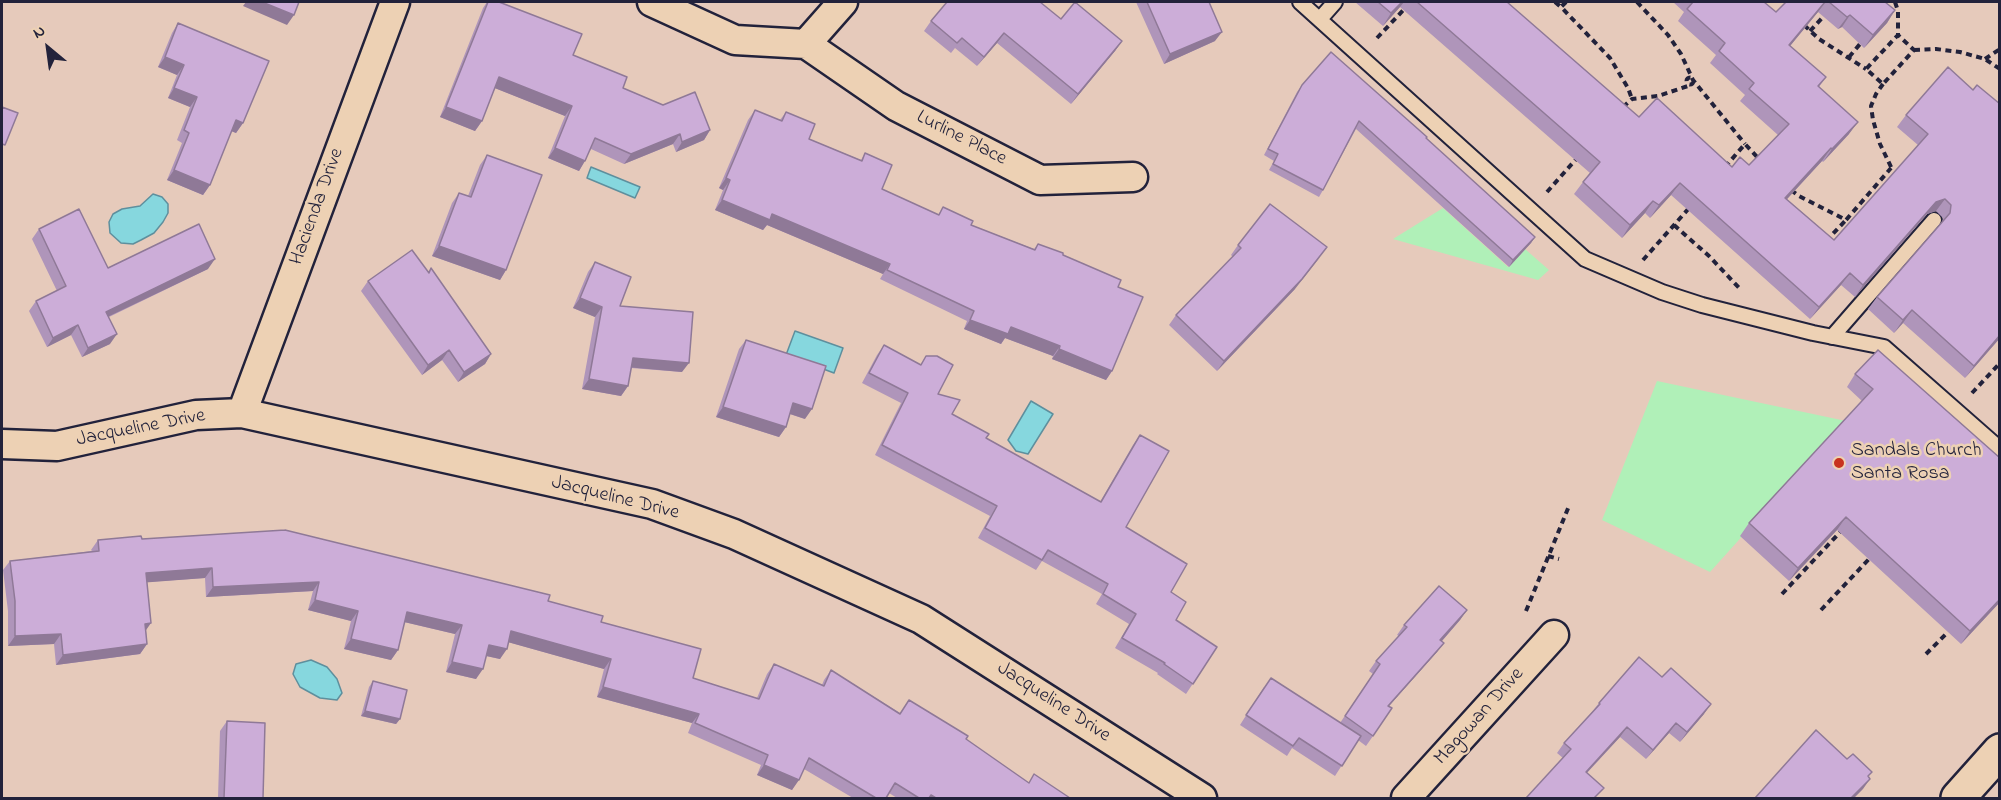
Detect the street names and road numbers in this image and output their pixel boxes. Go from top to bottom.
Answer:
street label: Lurline Place [912,106,1010,172]
street label: Hacienda Drive [286,145,350,269]
street label: Jacqueline Drive [75,405,207,453]
street label: Jacqueline Drive [549,472,681,526]
street label: Jacqueline Drive [992,657,1114,749]
street label: Magowan Drive [1430,663,1530,771]

